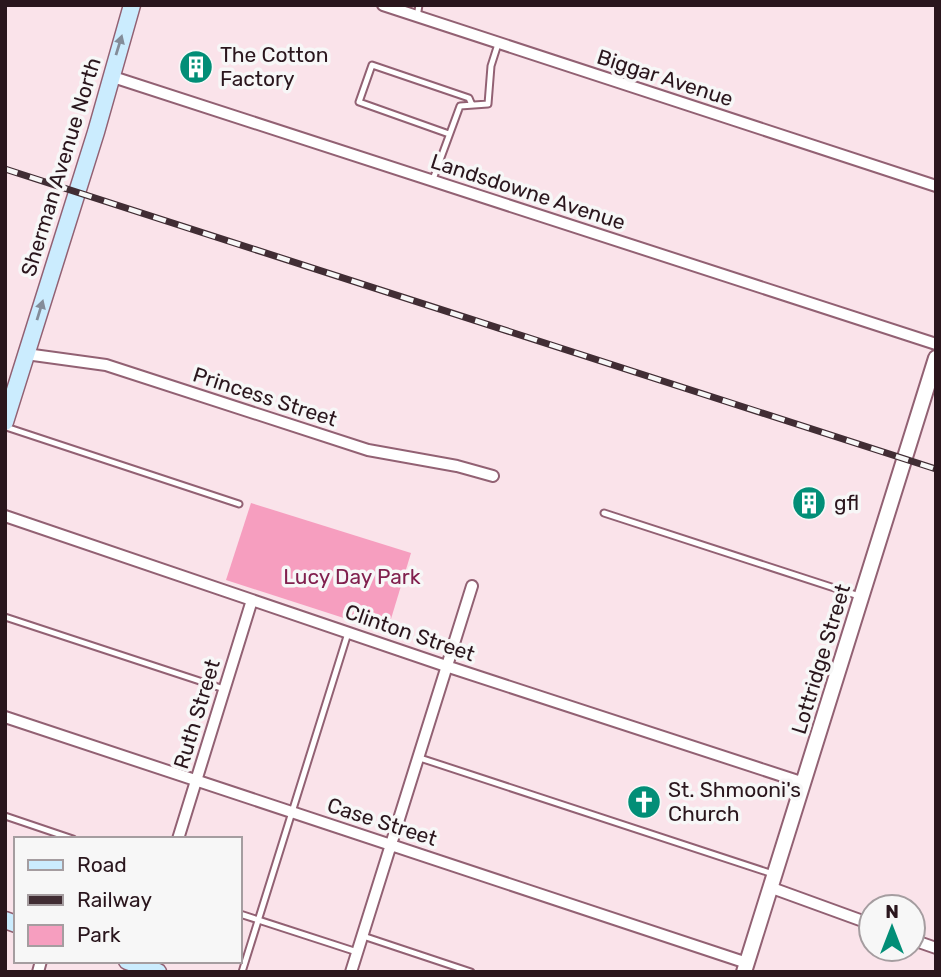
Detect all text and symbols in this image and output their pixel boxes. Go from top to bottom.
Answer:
one-way arrow [115,34,125,55]
place label: The Cotton Factory [220,42,329,91]
street label: Biggar Avenue [594,44,736,111]
building icon: The Cotton Factory [177,48,215,86]
street label: Sherman Avenue North [15,54,106,279]
street label: Landsdowne Avenue [428,148,629,235]
one-way arrow [35,299,45,320]
street label: Princess Street [190,361,340,432]
building icon: gfl [790,484,828,522]
place label: gfl [834,490,859,515]
park label: Lucy Day Park [283,564,421,589]
street label: Lottridge Street [786,581,855,737]
street label: Clinton Street [342,599,478,666]
street label: Ruth Street [168,656,225,772]
place label: St. Shmooni's Church [668,777,801,826]
church icon: St. Shmooni's Church [625,783,663,821]
street label: Case Street [324,792,440,851]
legend [14,837,242,963]
text: Road [77,852,127,877]
text: Railway [77,887,152,912]
north arrow [857,893,927,963]
text: N [885,900,899,923]
text: Park [77,922,121,947]

